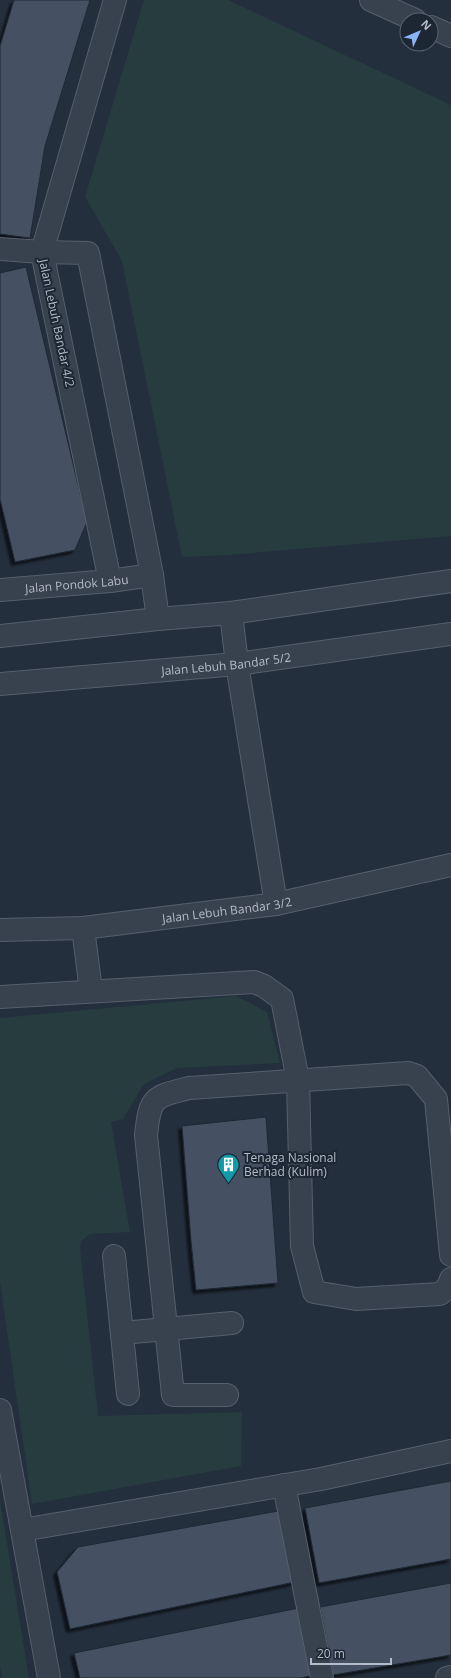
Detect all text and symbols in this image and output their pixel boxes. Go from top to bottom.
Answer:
north arrow [399,12,439,52]
text: N [418,16,435,33]
street label: Jalan Lebuh Bandar 4/2 [35,257,79,389]
street label: Jalan Pondok Labu [23,570,129,596]
street label: Jalan Lebuh Bandar 5/2 [160,648,292,679]
street label: Jalan Lebuh Bandar 3/2 [160,892,293,927]
place label: Tenaga Nasional Berhad (Kulim) [244,1149,336,1180]
building icon: Tenaga Nasional Berhad (Kulim) [216,1151,242,1184]
scale bar [311,1640,391,1666]
text: 20 m [317,1645,345,1662]

